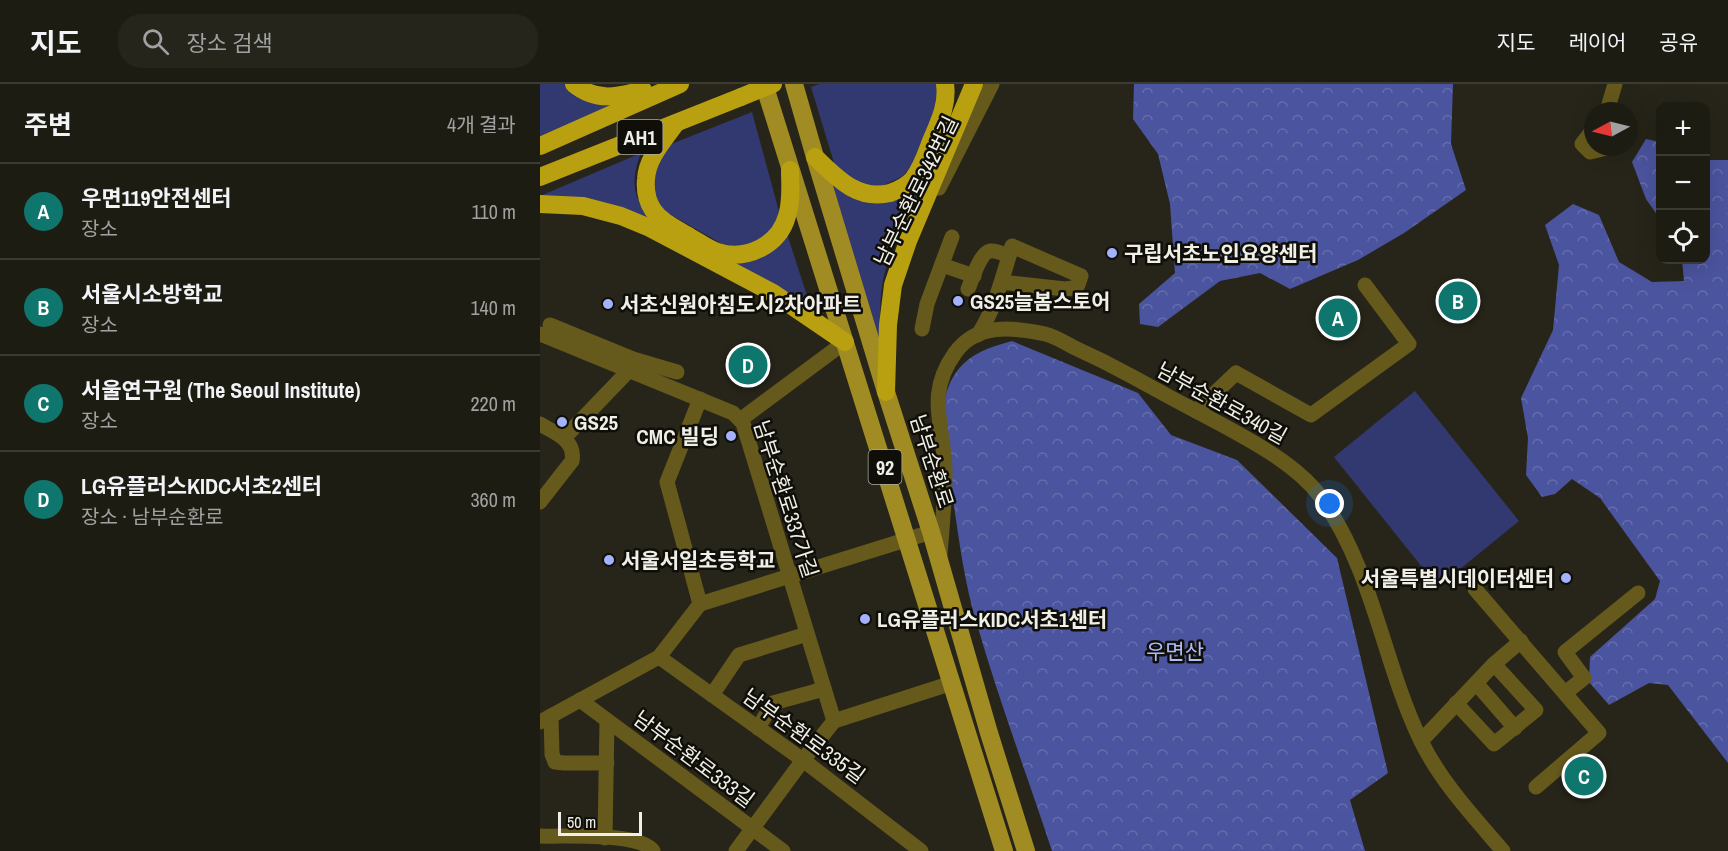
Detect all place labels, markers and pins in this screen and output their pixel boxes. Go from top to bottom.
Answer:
place label: 구립서초노인요양센터 [1124,239,1317,268]
marker: 구립서초노인요양센터 [1105,246,1119,260]
pin: B [1438,278,1478,324]
place label: GS25늘봄스토어 [970,287,1111,316]
place label: 서초신원아침도시2차아파트 [620,290,861,319]
marker: GS25늘봄스토어 [951,294,965,308]
pin: A [1318,296,1358,340]
marker: 서초신원아침도시2차아파트 [601,297,615,311]
pin: D [728,342,768,388]
place label: GS25 [574,408,618,437]
marker: GS25 [555,415,569,429]
place label: CMC 빌딩 [636,422,719,451]
marker: CMC 빌딩 [724,429,738,443]
place label: 서울서일초등학교 [621,546,776,575]
marker: 서울서일초등학교 [602,553,616,567]
place label: 서울특별시데이터센터 [1361,564,1554,593]
marker: 서울특별시데이터센터 [1559,571,1573,585]
place label: LG유플러스KIDC서초1센터 [877,605,1107,634]
marker: LG유플러스KIDC서초1센터 [858,612,872,626]
pin: C [1564,754,1604,798]

